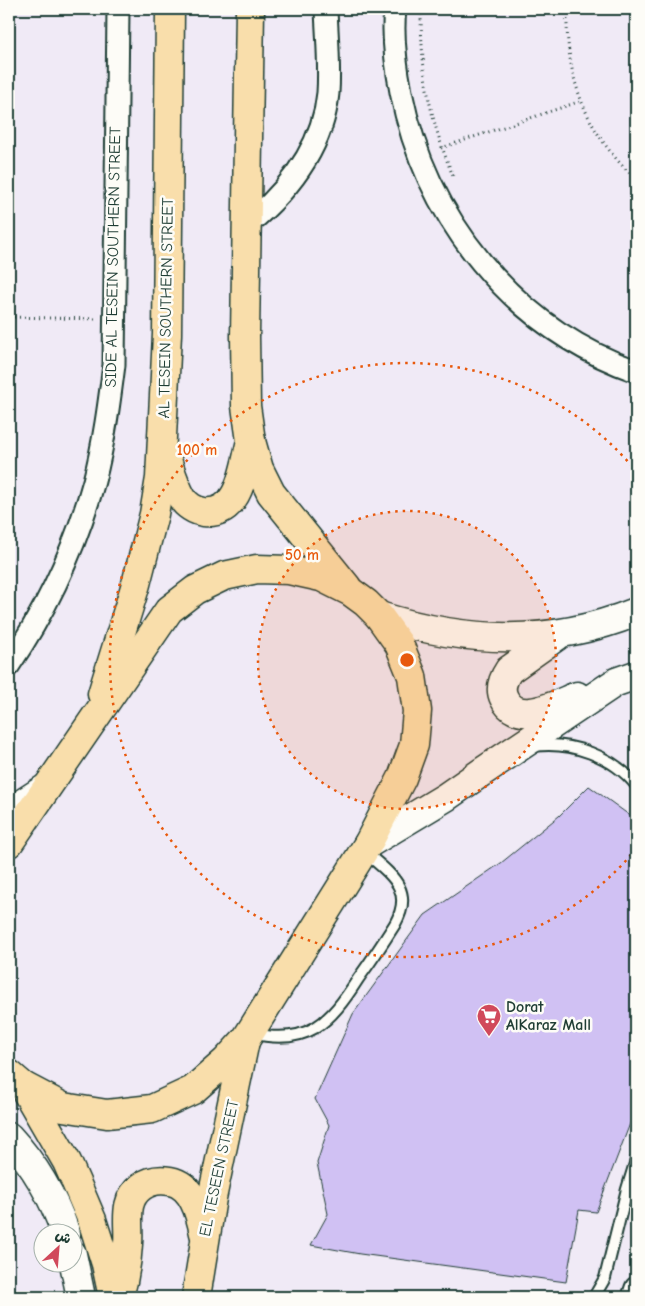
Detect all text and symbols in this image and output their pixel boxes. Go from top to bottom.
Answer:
street label: SIDE AL TESEIN SOUTHERN STREET [102,126,124,388]
street label: AL TESEIN SOUTHERN STREET [155,197,177,419]
text: 100 m [177,441,217,459]
text: 50 m [285,546,319,564]
centre of rings [398,651,416,669]
place label: Dorat AlKaraz Mall [506,998,591,1034]
supermarket icon: Dorat AlKaraz Mall [476,1003,502,1037]
street label: EL TESEEN STREET [196,1097,242,1238]
north arrow [32,1224,82,1274]
text: ش [53,1226,74,1248]

